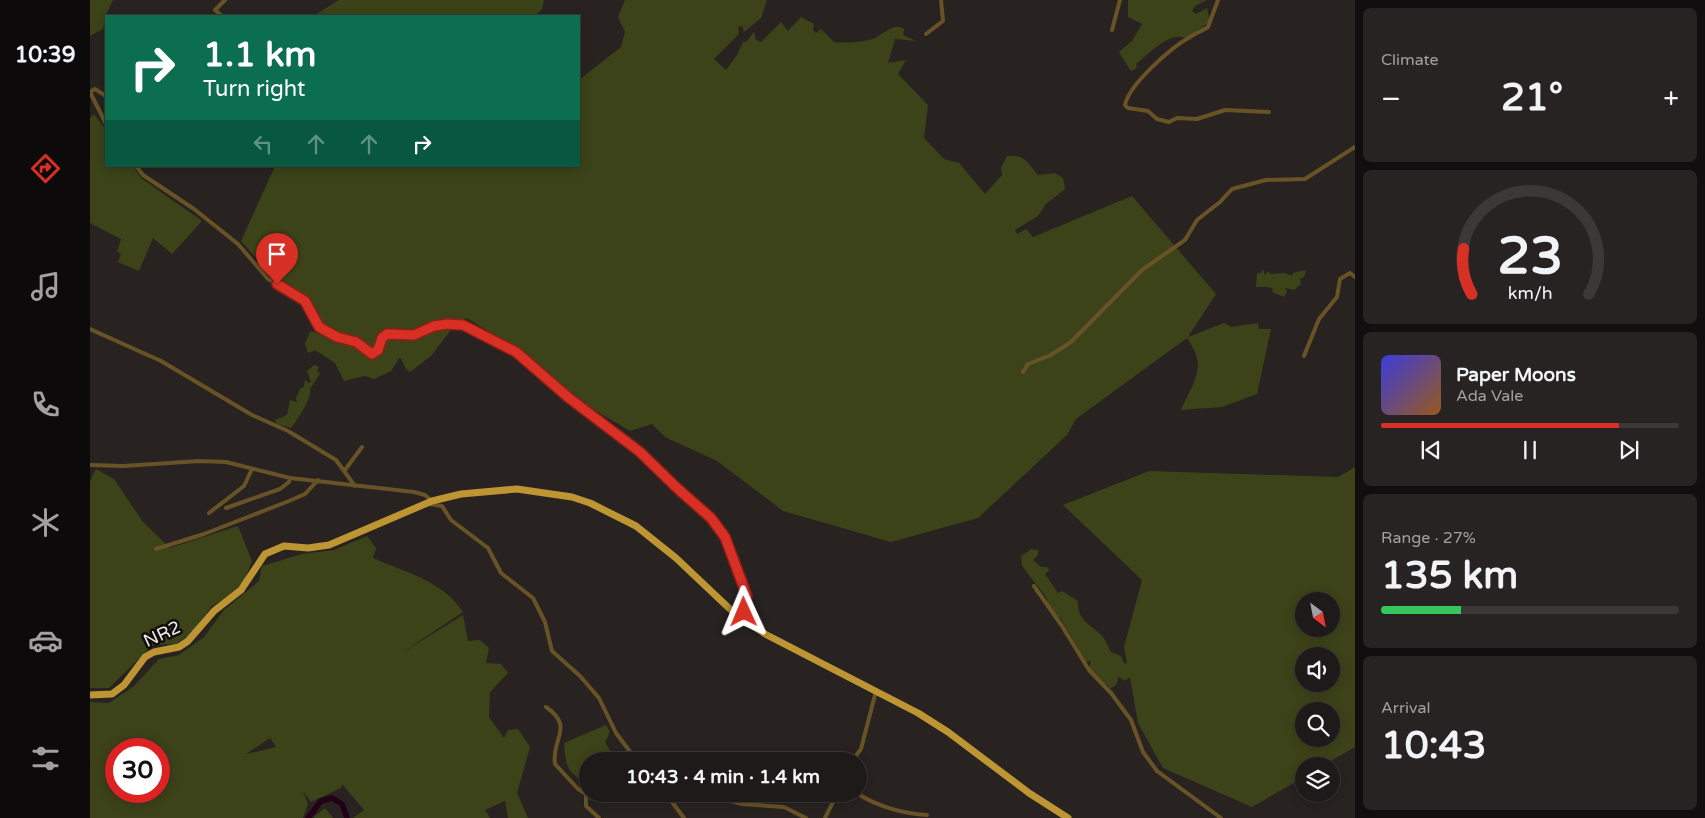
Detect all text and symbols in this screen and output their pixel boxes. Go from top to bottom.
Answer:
text: 1.1 km [203,34,316,76]
icon: right [120,35,185,100]
text: 10:39 [15,42,75,68]
text: Climate [1381,50,1439,70]
text: 21° [1501,75,1563,121]
text: Turn right [203,76,305,102]
text: − [1381,82,1401,116]
text: + [1663,82,1679,116]
icon: left [249,130,277,158]
icon: ahead [302,130,330,158]
icon: ahead [355,130,383,158]
icon: right [408,130,436,158]
icon: directions [28,151,63,186]
text: 23 [1497,225,1563,288]
pin [256,233,298,284]
icon: arrive [263,240,291,268]
icon: music [28,269,63,304]
text: km/h [1508,283,1552,304]
text: Paper Moons [1456,364,1576,386]
text: Ada Vale [1456,386,1523,406]
icon: phone [28,387,63,422]
icon: previous [1417,436,1445,464]
icon: pause [1516,436,1544,464]
icon: next [1615,436,1643,464]
icon: climate [28,505,63,540]
text: Range · 27% [1381,528,1476,548]
text: 135 km [1381,553,1518,599]
position arrow [717,585,769,637]
north arrow [1295,592,1340,638]
map controls [1295,592,1340,802]
street label: NR2 [140,616,184,652]
icon: car [28,623,63,658]
button: sound [1295,647,1340,692]
text: Arrival [1381,698,1430,718]
button: search [1295,702,1340,747]
text: 10:43 [1381,723,1486,769]
speed limit sign: 30 [105,738,170,803]
icon: filters [28,741,63,776]
button: layers [1295,757,1340,802]
text: 10:43 · 4 min · 1.4 km [626,766,820,788]

